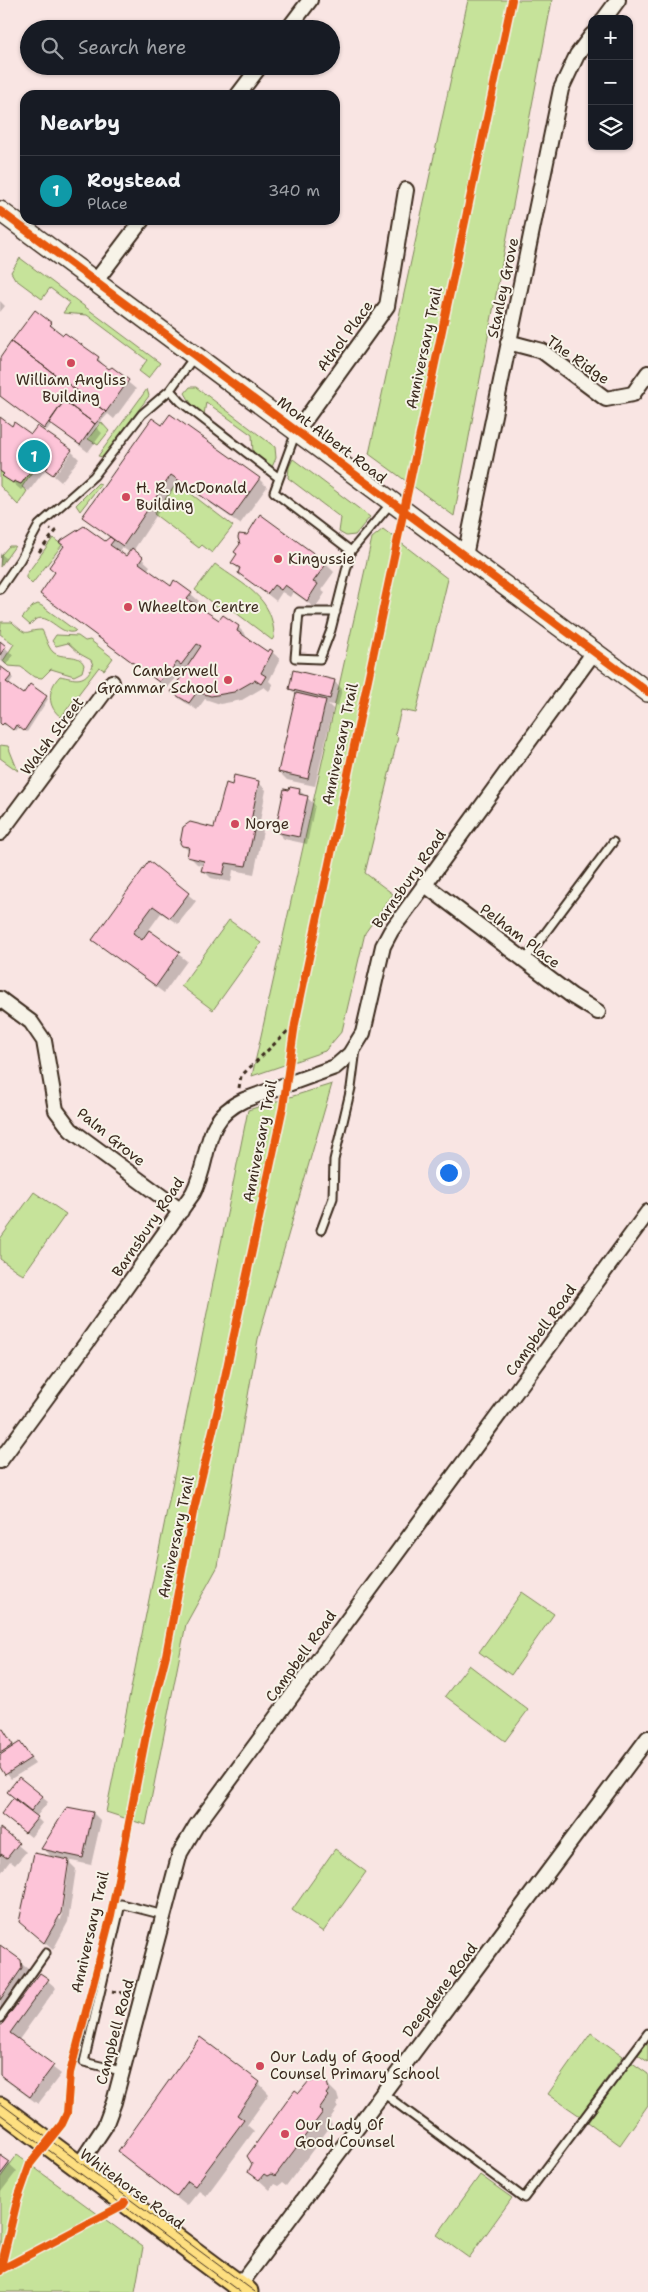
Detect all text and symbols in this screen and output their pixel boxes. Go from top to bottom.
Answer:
map controls [588,15,633,150]
button: + [588,15,633,60]
search box [20,20,340,75]
icon: search [38,34,66,62]
text: Search here [78,35,187,60]
button: − [588,60,633,105]
button: layers [588,105,633,150]
text: Nearby [40,109,120,137]
text: Roystead [87,168,181,193]
text: 1 [52,180,60,201]
text: 340 m [268,180,320,201]
text: Place [87,193,128,214]
street label: Stanley Grove [483,236,523,340]
street label: Anniversary Trail [401,285,447,411]
street label: Athol Place [312,296,378,376]
street label: The Ridge [542,331,614,389]
marker: William Angliss Building [65,357,77,369]
place label: William Angliss Building [16,370,126,407]
street label: Mont Albert Road [273,392,391,488]
pin: 1 [18,437,50,475]
place label: H. R. McDonald Building [136,478,247,515]
marker: H. R. McDonald Building [120,491,132,503]
place label: Kingussie [288,549,355,569]
marker: Kingussie [272,553,284,565]
place label: Wheelton Centre [138,597,259,617]
marker: Wheelton Centre [122,601,134,613]
place label: Camberwell Grammar School [97,661,218,698]
marker: Camberwell Grammar School [222,674,234,686]
street label: Anniversary Trail [317,681,363,807]
street label: Walsh Street [16,693,88,779]
place label: Norge [245,814,289,834]
marker: Norge [229,818,241,830]
street label: Barnsbury Road [368,825,451,932]
street label: Pelham Place [476,899,564,973]
street label: Anniversary Trail [238,1078,282,1204]
street label: Palm Grove [73,1103,149,1171]
your location [436,1160,462,1186]
street label: Barnsbury Road [107,1173,189,1281]
street label: Campbell Road [501,1280,581,1380]
street label: Anniversary Trail [153,1474,199,1600]
street label: Campbell Road [261,1606,341,1706]
street label: Anniversary Trail [66,1869,114,1995]
street label: Deepdene Road [398,1938,482,2041]
street label: Campbell Road [91,1976,139,2087]
place label: Our Lady of Good Counsel Primary School [270,2047,440,2084]
marker: Our Lady of Good Counsel Primary School [254,2060,266,2072]
place label: Our Lady Of Good Counsel [295,2115,395,2152]
marker: Our Lady Of Good Counsel [279,2128,291,2140]
street label: Whitehorse Road [76,2144,189,2234]

